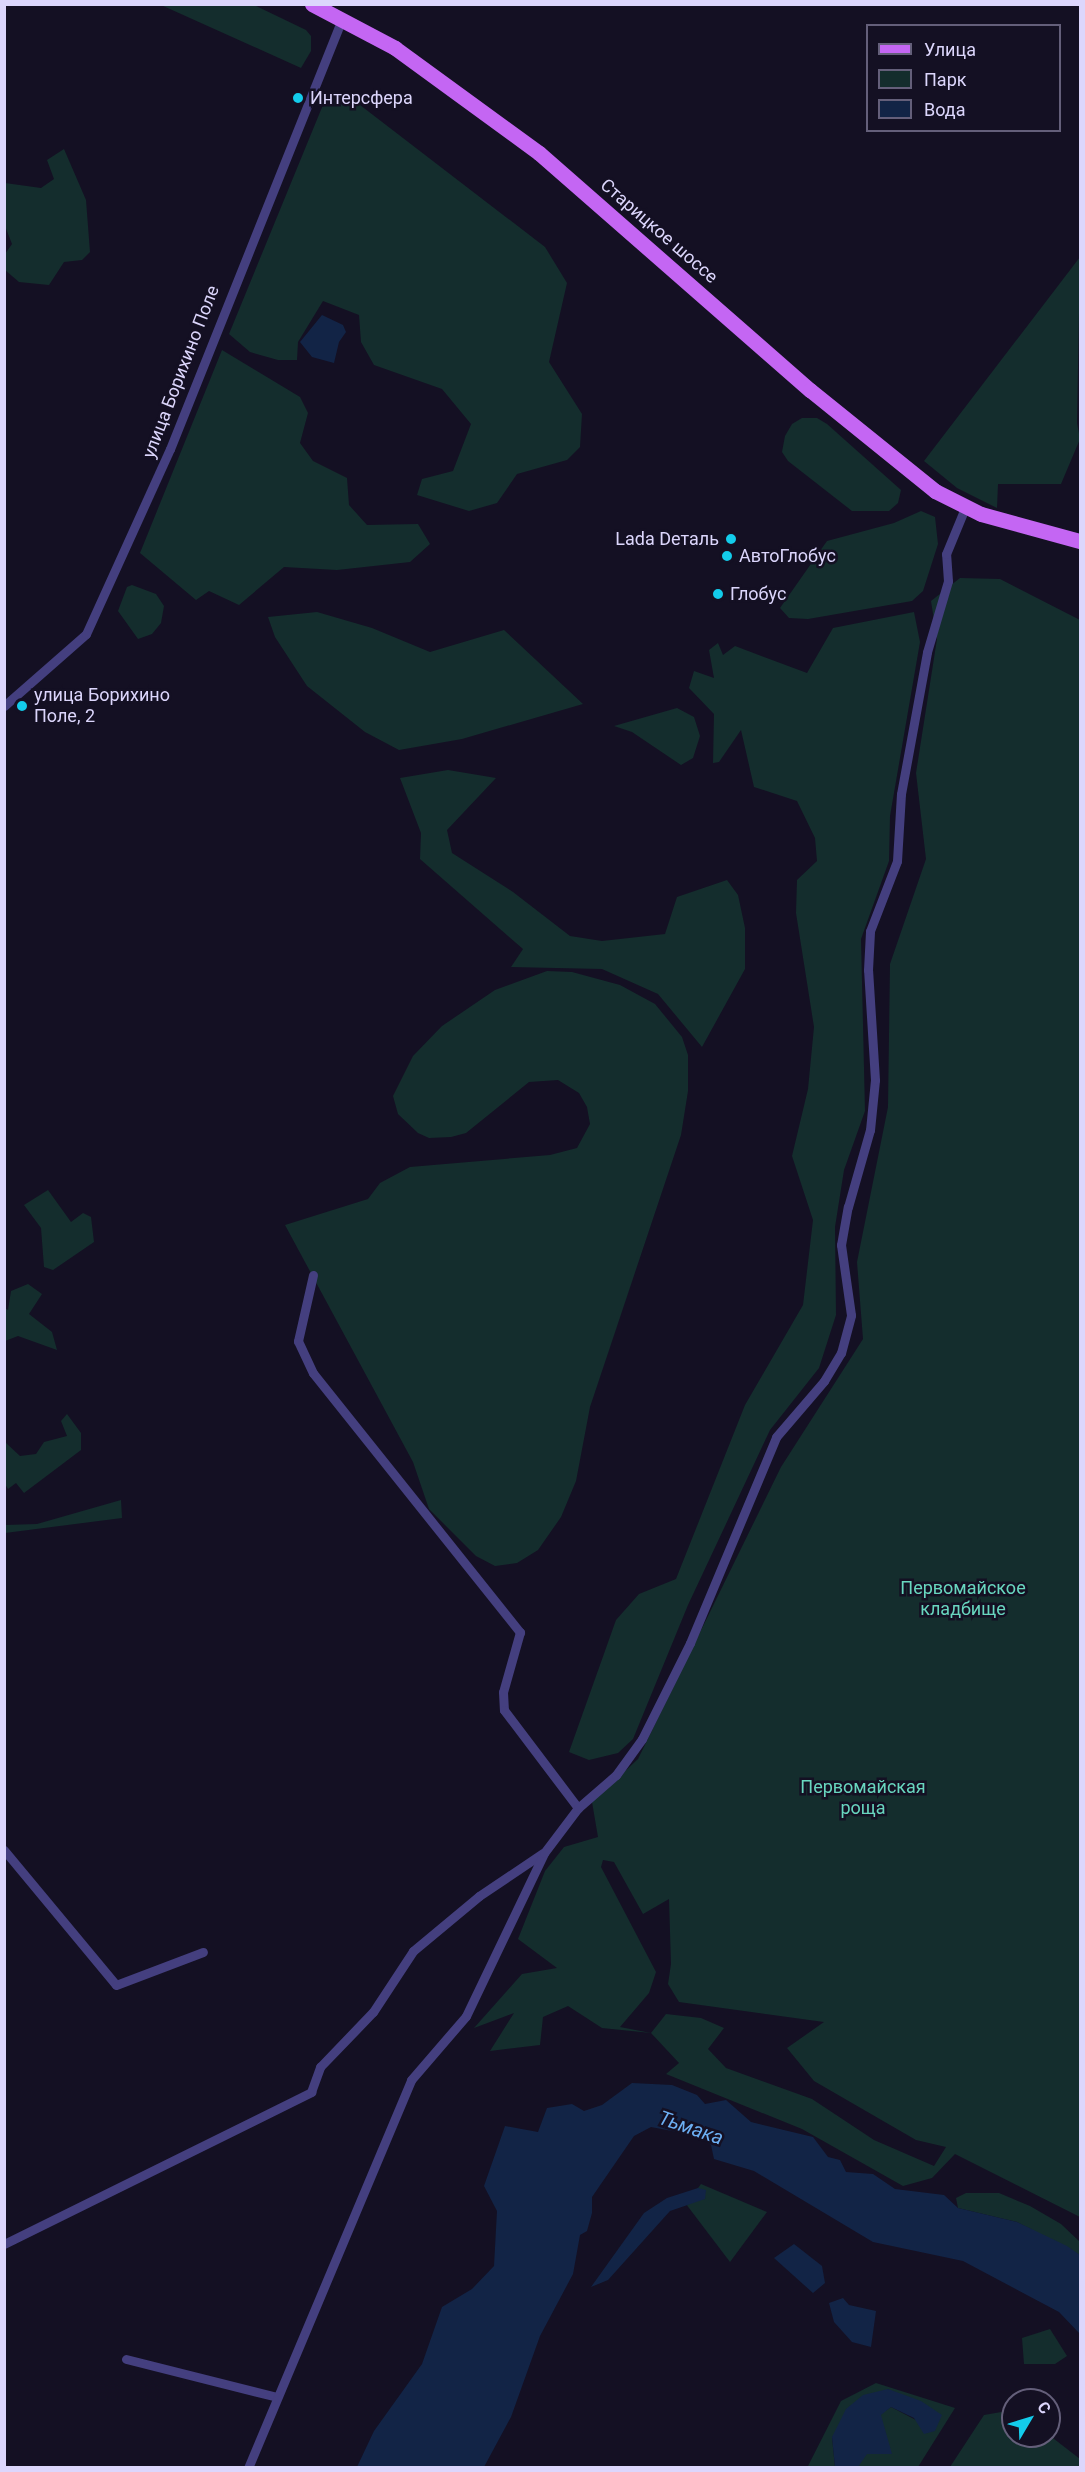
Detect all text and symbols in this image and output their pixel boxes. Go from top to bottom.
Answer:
legend [866,24,1061,132]
text: Улица [924,39,976,60]
text: Парк [924,69,966,90]
place label: Интерсфера [310,87,413,109]
marker: Интерсфера [291,91,305,105]
text: Вода [924,99,966,120]
street label: Старицкое шоссе [596,174,722,288]
street label: улица Борихино Поле [138,283,224,461]
place label: Lada Dеталь [615,528,719,550]
marker: Lada Dеталь [724,532,738,546]
place label: АвтоГлобус [739,545,836,567]
marker: АвтоГлобус [720,549,734,563]
place label: Глобус [730,583,786,605]
marker: Глобус [711,587,725,601]
place label: улица Борихино Поле, 2 [34,685,170,728]
marker: улица Борихино Поле, 2 [15,699,29,713]
park label: Первомайское кладбище [900,1578,1026,1620]
park label: Первомайская роща [800,1777,926,1820]
water label: Тьмака [655,2106,727,2150]
north arrow [1001,2388,1061,2448]
text: С [1033,2398,1055,2418]

